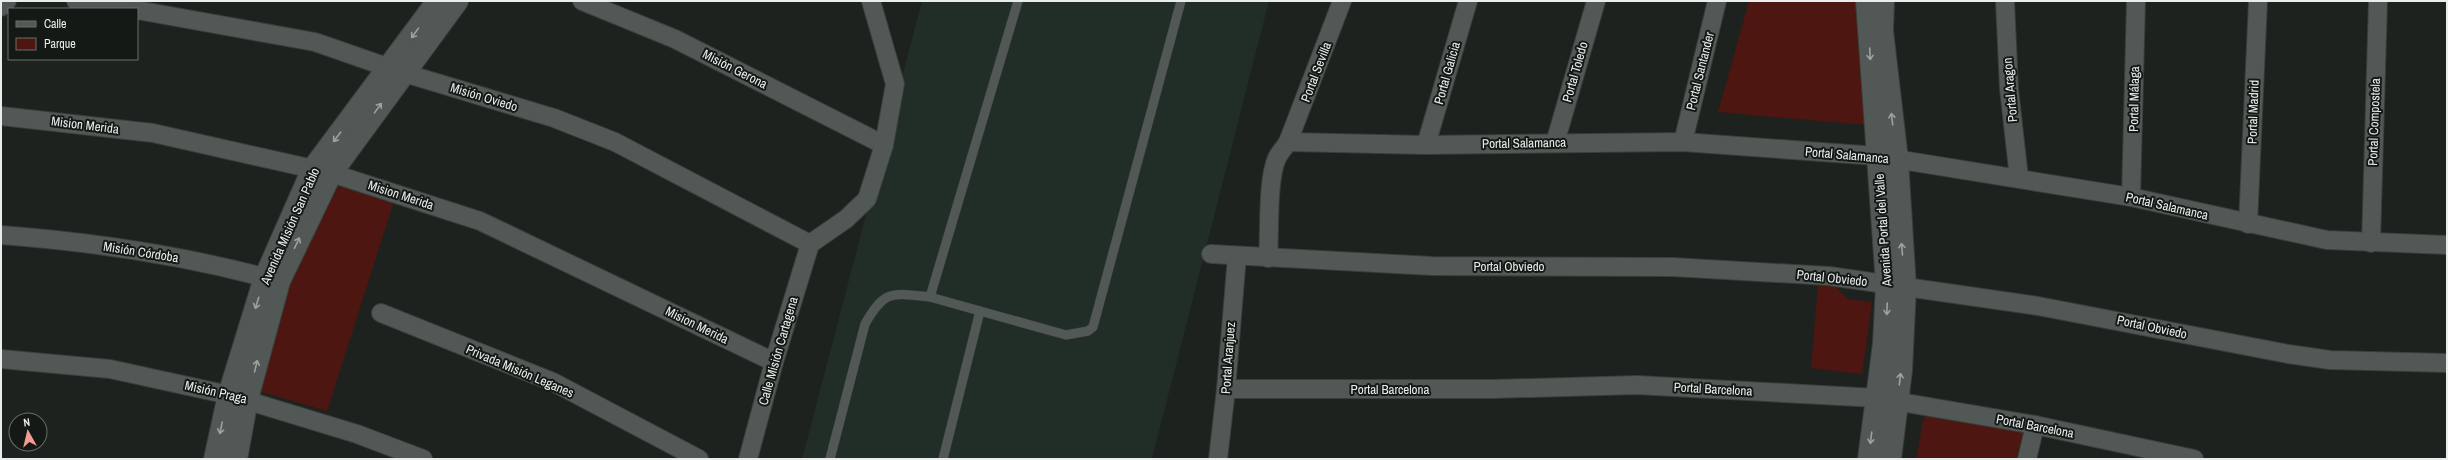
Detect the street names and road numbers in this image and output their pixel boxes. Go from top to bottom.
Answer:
street label: Portal Santander [1682,30,1718,112]
street label: Portal Sevilla [1297,40,1335,104]
street label: Portal Galicia [1430,40,1464,106]
street label: Portal Toledo [1558,40,1592,104]
street label: Misión Gerona [700,45,770,93]
street label: Portal Aragon [1999,57,2021,123]
street label: Portal Málaga [2125,66,2143,132]
street label: Portal Compostela [2364,78,2384,166]
street label: Misión Oviedo [448,79,520,115]
street label: Portal Madrid [2243,80,2263,144]
street label: Mision Merida [50,112,120,138]
street label: Portal Salamanca [1482,134,1566,152]
street label: Portal Salamanca [1804,143,1890,167]
street label: Avenida Misión San Pablo [256,165,323,288]
street label: Avenida Portal del Valle [1871,173,1895,288]
street label: Mision Merida [366,176,436,214]
street label: Portal Salamanca [2124,188,2210,224]
street label: Misión Córdoba [102,238,180,266]
street label: Portal Obviedo [1473,258,1545,275]
street label: Portal Obviedo [1796,266,1868,290]
street label: Calle Misión Cartagena [754,295,802,407]
street label: Mision Merida [663,302,731,348]
street label: Portal Obviedo [2115,311,2189,343]
street label: Portal Aranjuez [1217,321,1239,395]
street label: Privada Misión Leganes [463,341,577,401]
street label: Misión Praga [183,377,249,407]
street label: Portal Barcelona [1673,378,1753,400]
street label: Portal Barcelona [1351,381,1429,398]
street label: Portal Barcelona [1995,410,2075,442]

